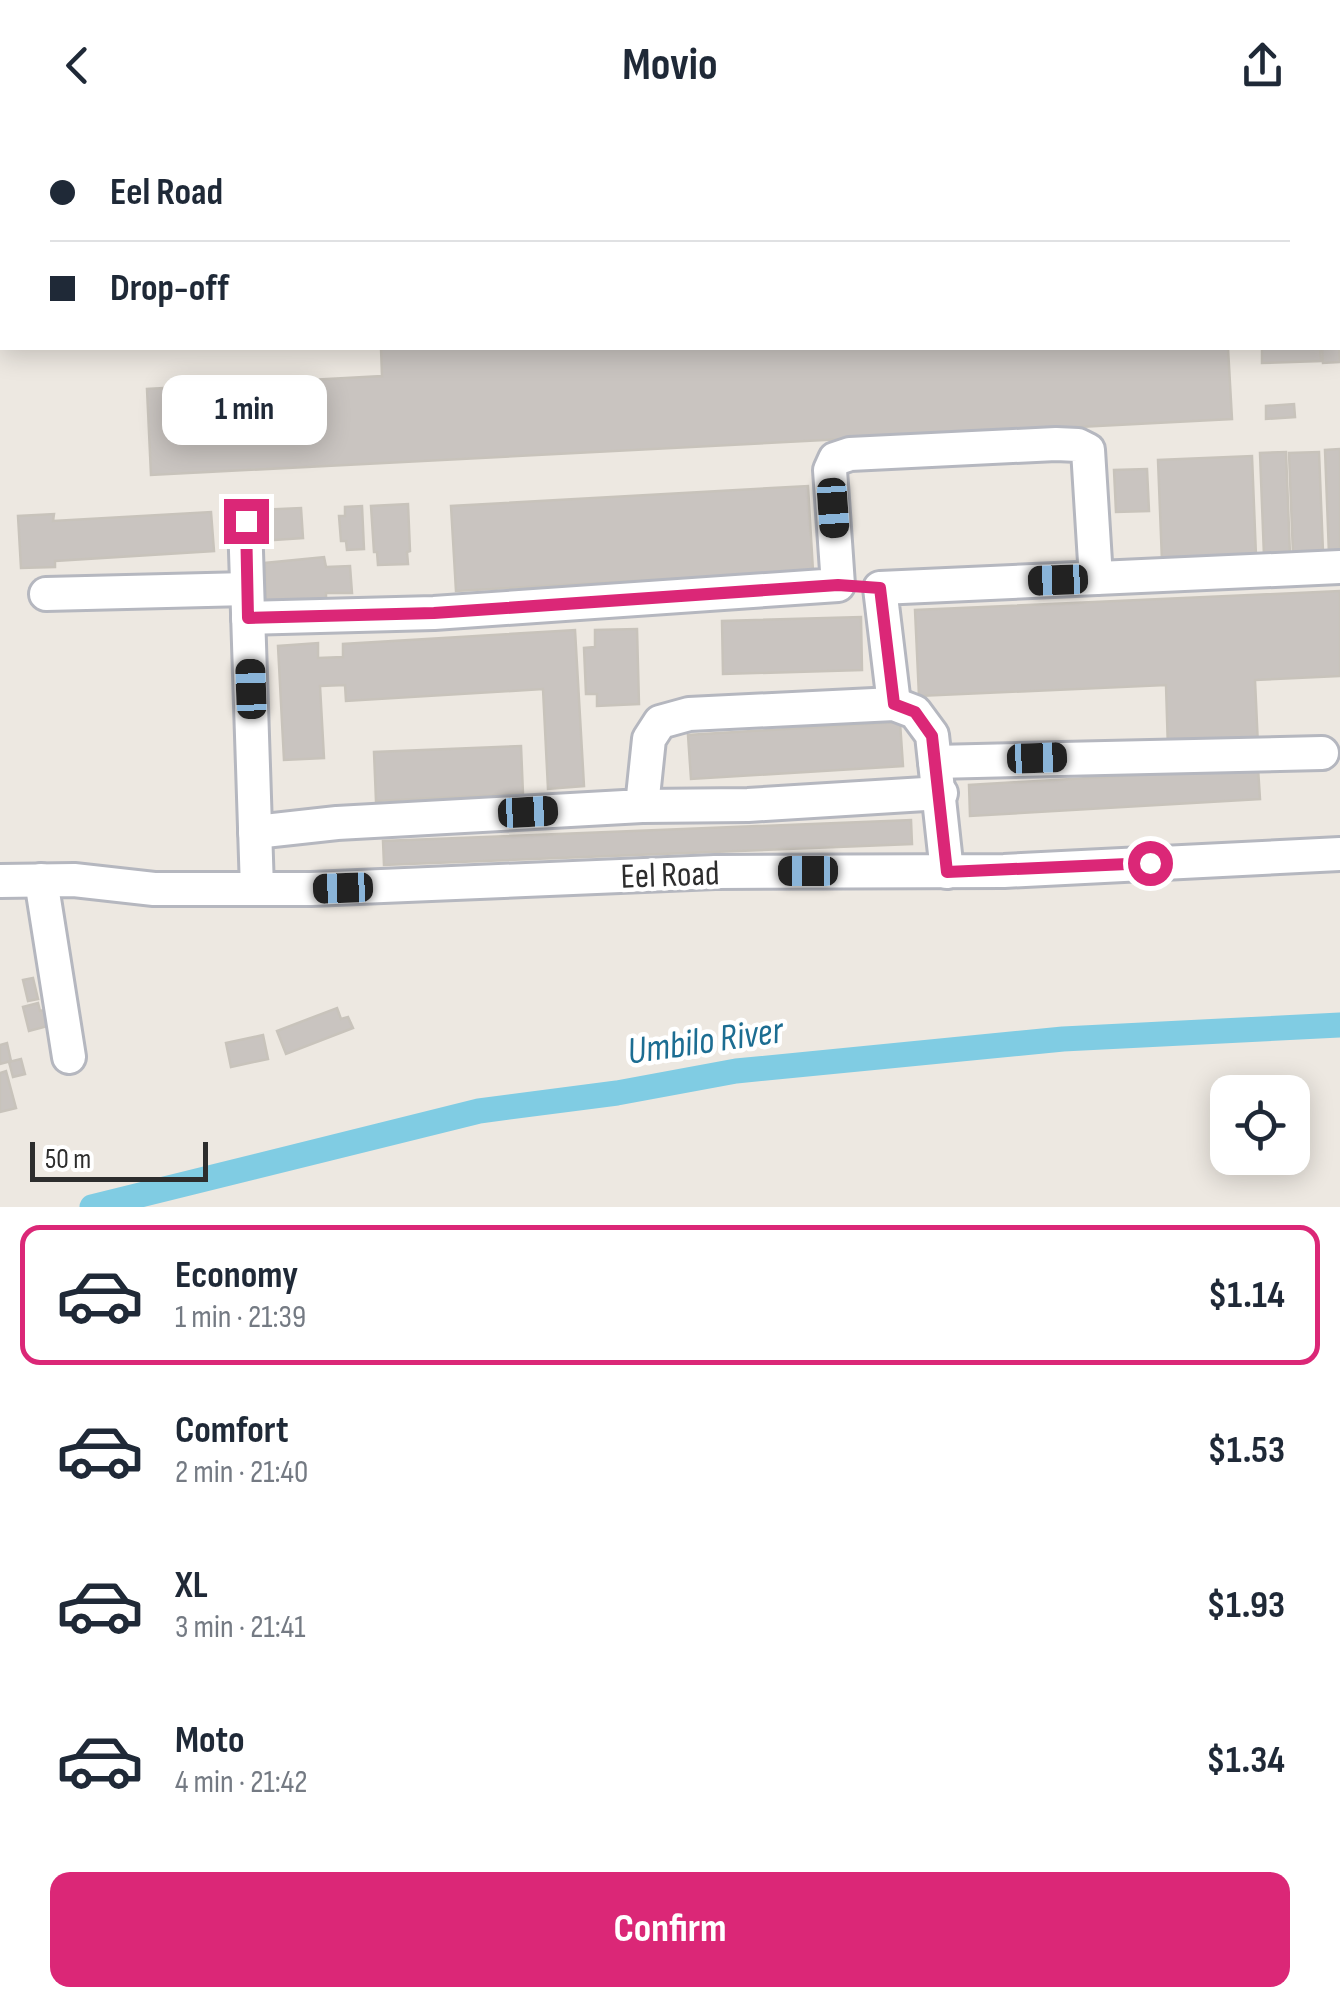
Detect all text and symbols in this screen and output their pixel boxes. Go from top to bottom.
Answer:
icon: back [50,38,105,93]
text: Movio [622,38,718,93]
icon: share [1235,38,1290,93]
text: Eel Road [110,170,223,215]
text: Drop-off [110,266,229,311]
callout: 1 min [164,376,328,446]
text: 1 min [215,390,274,429]
car [816,477,850,539]
route end [224,499,269,544]
car [1027,564,1089,596]
car [235,658,267,720]
car [1006,742,1068,774]
car [497,795,559,829]
route start [1128,841,1173,886]
street label: Eel Road [620,852,720,899]
car [778,856,838,886]
car [312,872,374,904]
water label: Umbilo River [625,1008,787,1075]
map controls [1210,1075,1310,1175]
button: locate [1210,1075,1310,1175]
scale bar [30,1137,208,1182]
text: 50 m [45,1143,91,1176]
icon: car [55,1250,145,1340]
text: Economy [175,1253,298,1298]
text: $1.14 [1208,1273,1285,1318]
text: 1 min · 21:39 [175,1298,306,1337]
icon: car [55,1405,145,1495]
text: Comfort [175,1408,289,1453]
text: $1.53 [1207,1428,1285,1473]
text: 2 min · 21:40 [175,1453,308,1492]
icon: car [55,1560,145,1650]
text: XL [175,1563,208,1608]
text: $1.93 [1207,1583,1285,1628]
text: 3 min · 21:41 [175,1608,305,1647]
icon: car [55,1715,145,1805]
text: Moto [175,1718,245,1763]
text: $1.34 [1206,1738,1285,1783]
text: 4 min · 21:42 [175,1763,307,1802]
button: Confirm [50,1872,1290,1987]

